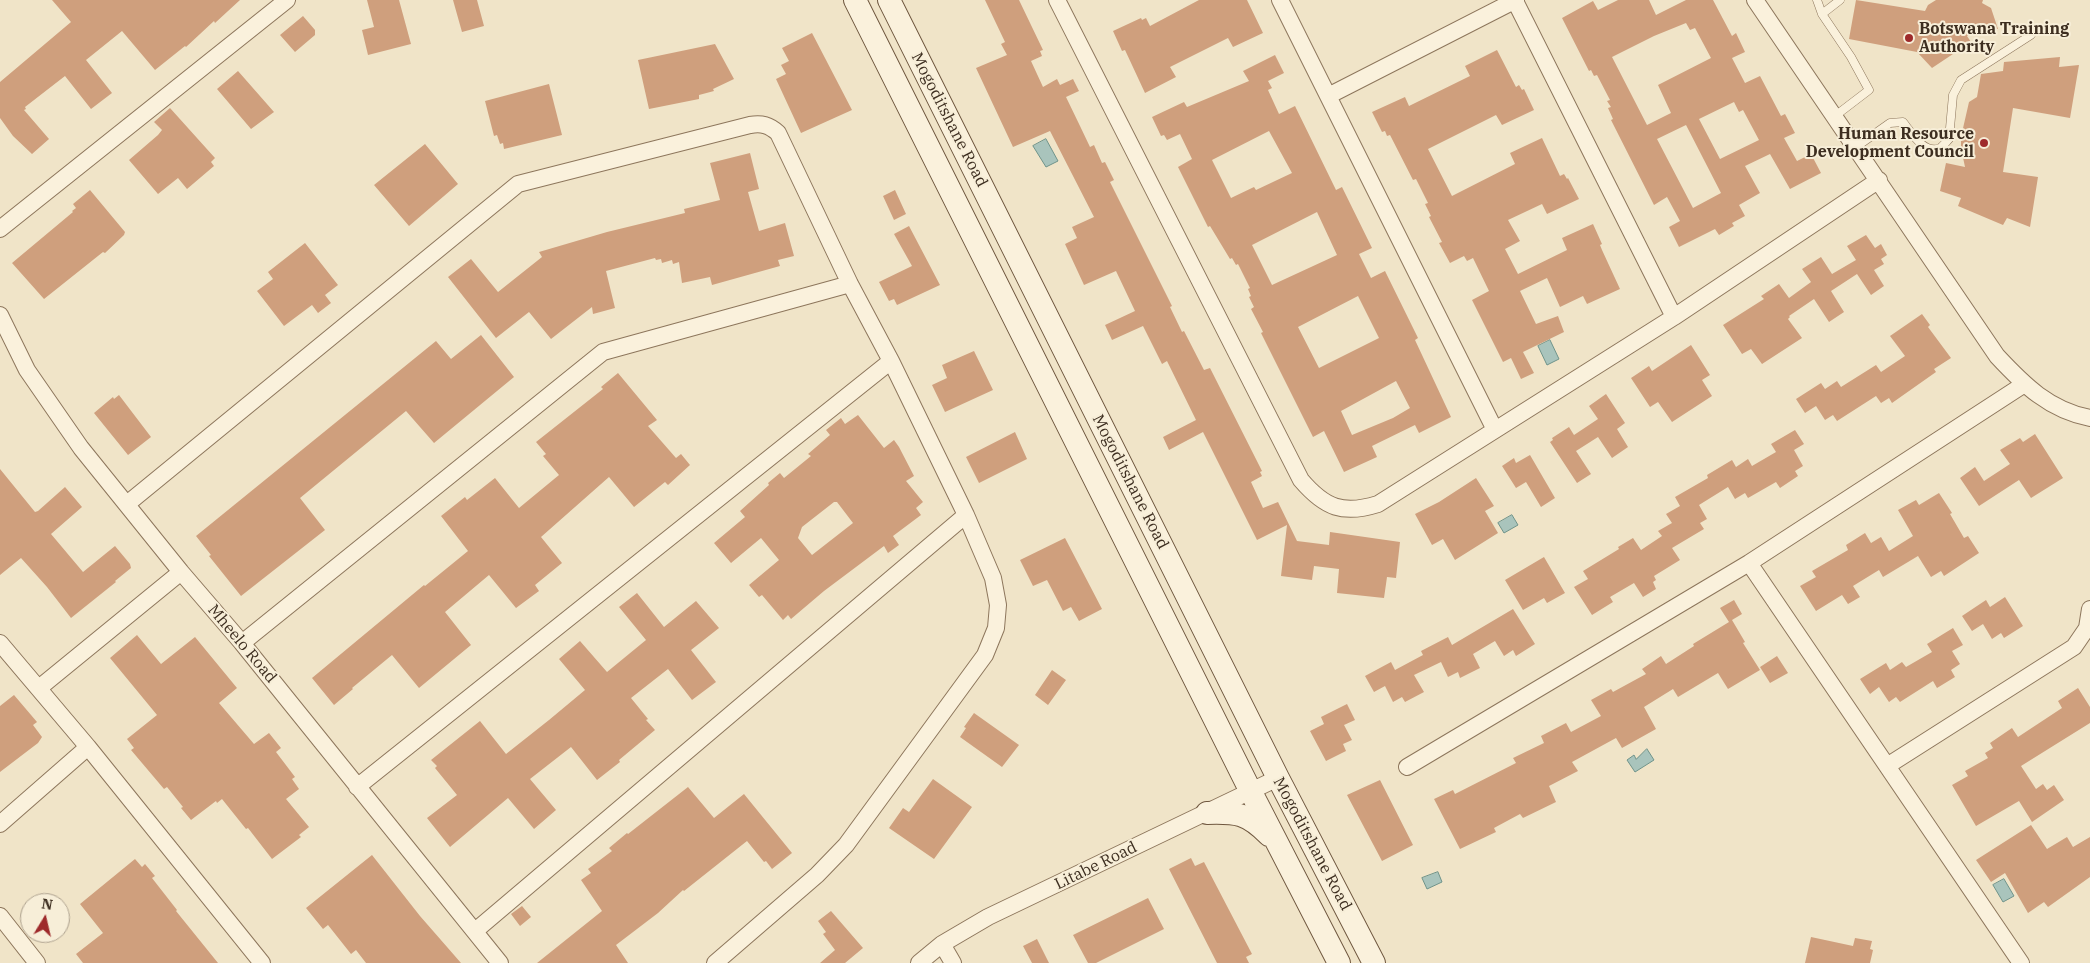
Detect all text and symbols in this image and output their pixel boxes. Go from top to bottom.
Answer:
place label: Botswana Training Authority [1919,19,2069,57]
marker: Botswana Training Authority [1903,32,1915,44]
street label: Mogoditshane Road [907,50,991,190]
place label: Human Resource Development Council [1806,124,1974,162]
marker: Human Resource Development Council [1978,137,1990,149]
street label: Mogoditshane Road [1088,412,1172,552]
street label: Mheelo Road [204,601,280,687]
street label: Mogoditshane Road [1269,774,1355,914]
street label: Litabe Road [1052,838,1140,894]
north arrow [20,893,70,943]
text: N [40,894,54,914]

